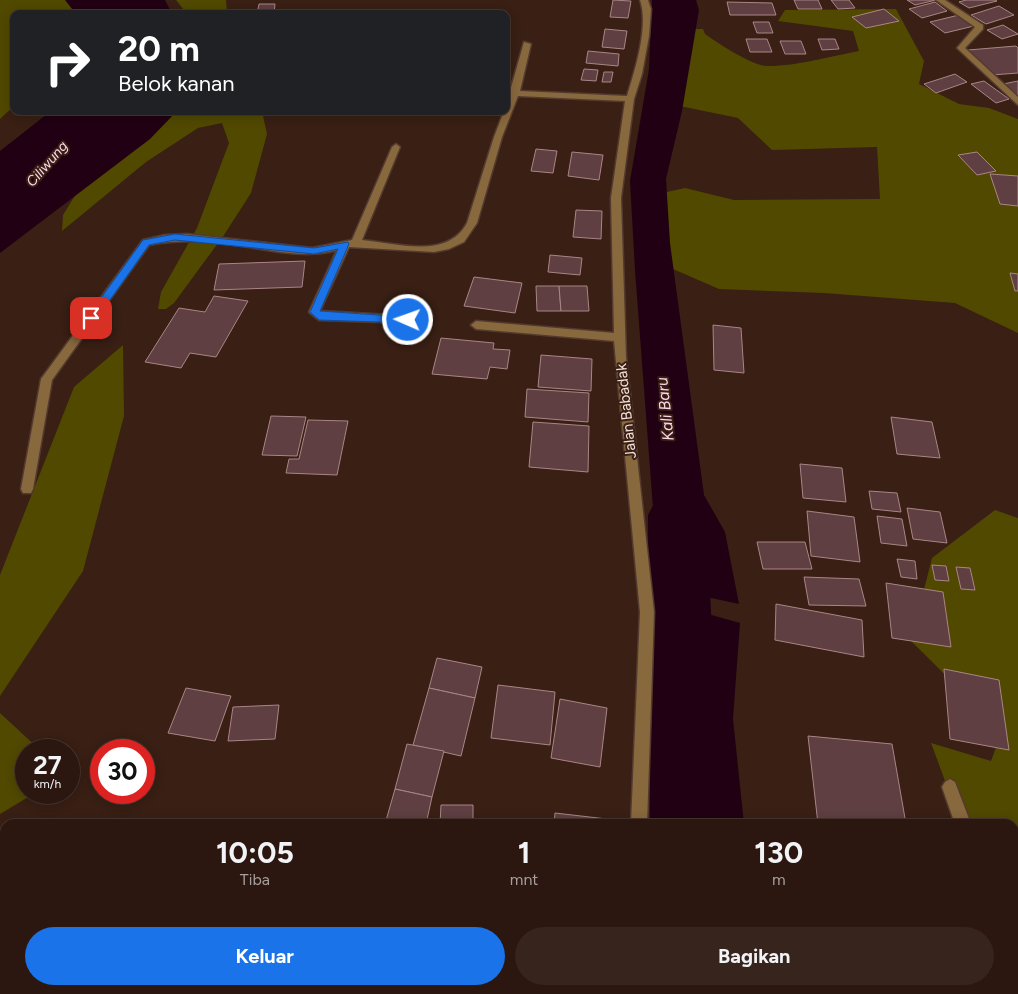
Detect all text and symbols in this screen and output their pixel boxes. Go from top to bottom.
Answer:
text: 20 m [118,28,200,70]
icon: right [35,30,100,95]
text: Belok kanan [118,70,235,97]
water label: Ciliwung [23,138,71,190]
position arrow [381,293,433,345]
pin [70,297,112,339]
icon: arrive [77,304,105,332]
street label: Jalan Babadak [612,362,640,459]
water label: Kali Baru [652,376,678,442]
speed limit sign: 30 [90,739,155,804]
text: 27 [33,750,62,780]
text: km/h [34,777,61,791]
text: 10:05 [216,834,294,871]
text: 1 [518,834,530,871]
text: 130 [754,834,803,871]
text: Tiba [240,870,270,889]
text: mnt [510,870,538,889]
text: m [772,870,786,889]
button: Keluar [25,927,505,985]
button: Bagikan [515,927,994,985]

